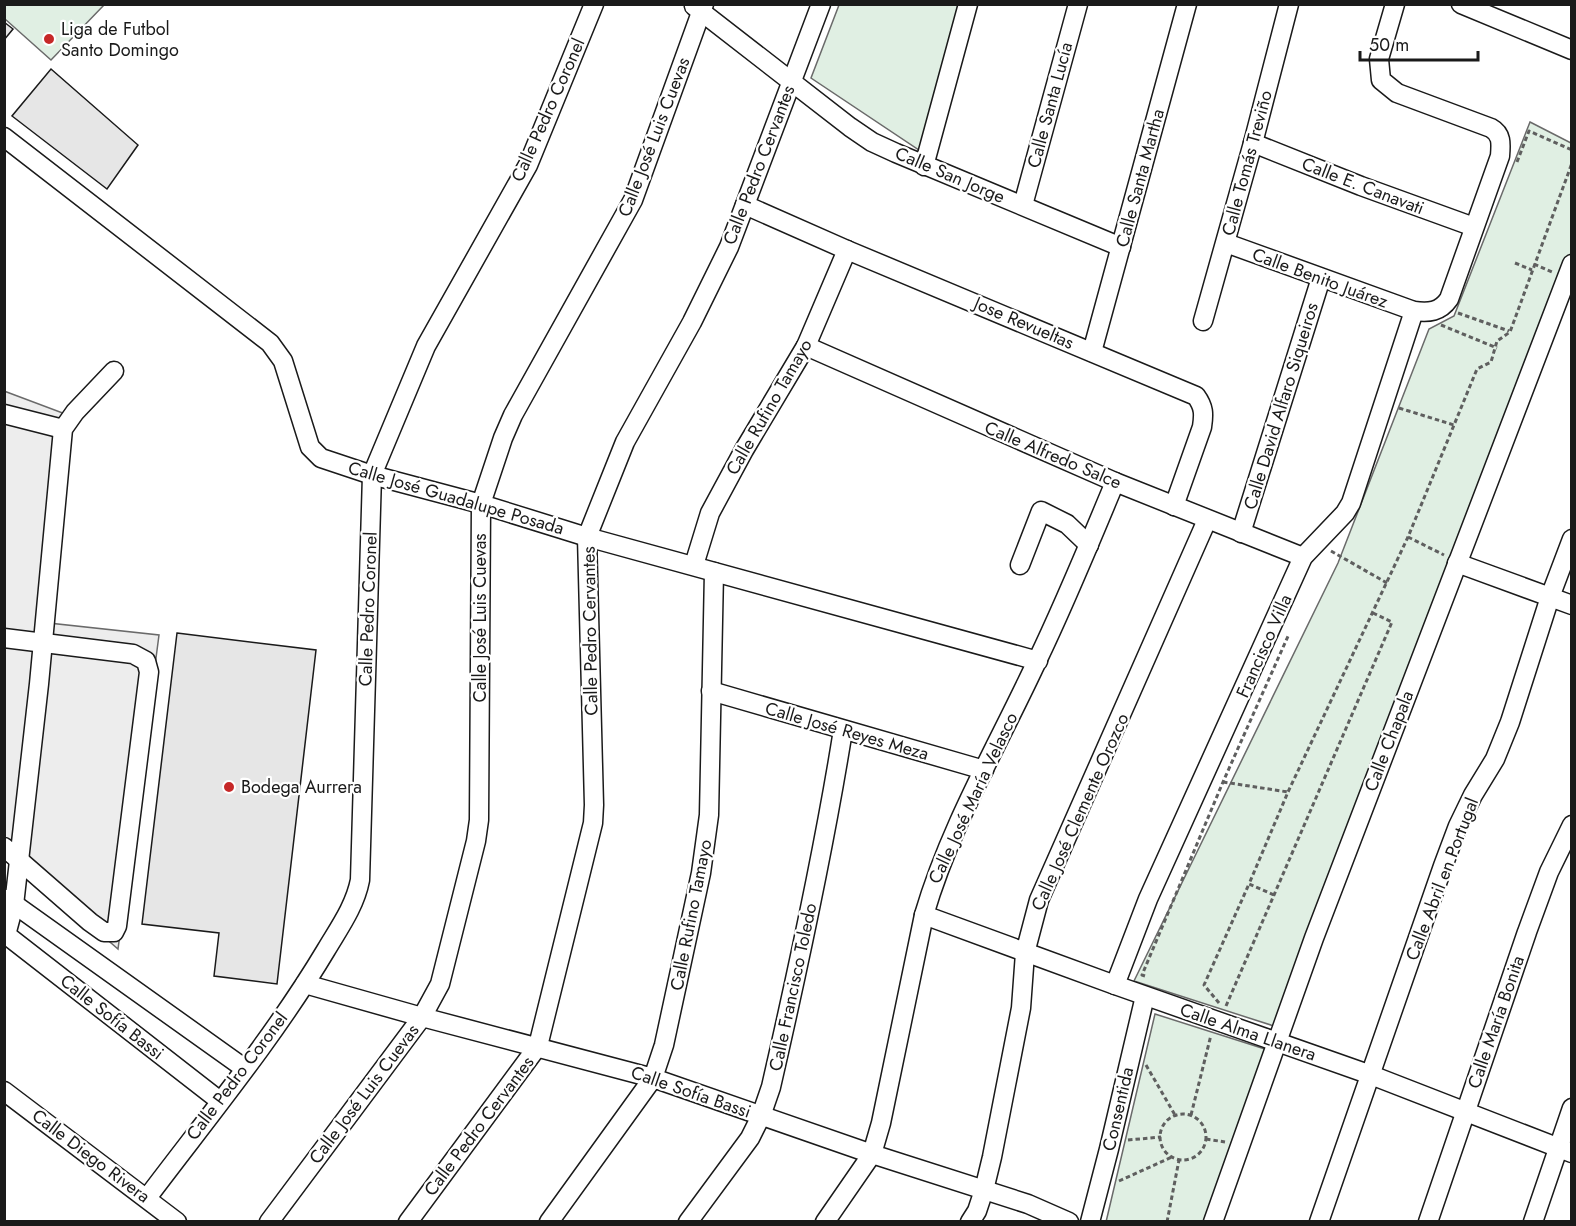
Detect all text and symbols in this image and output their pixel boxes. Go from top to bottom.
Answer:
place label: Liga de Futbol Santo Domingo [61,16,179,63]
scale bar [1360,24,1478,62]
marker: Liga de Futbol Santo Domingo [42,32,56,46]
text: 50 m [1369,32,1409,58]
street label: Calle Pedro Coronel [505,34,591,186]
street label: Calle Santa Lucía [1021,39,1079,171]
street label: Calle José Luis Cuevas [612,53,696,221]
street label: Calle Pedro Cervantes [717,81,801,249]
street label: Calle Tomás Treviño [1215,87,1279,239]
street label: Calle Santa Martha [1109,106,1171,250]
street label: Calle San Jorge [891,140,1009,210]
street label: Calle E. Canavati [1298,151,1428,221]
street label: Calle Benito Juárez [1249,241,1392,315]
street label: Jose Revueltas [968,290,1078,356]
street label: Calle David Alfaro Siqueiros [1237,299,1325,513]
street label: Calle Rufino Tamayo [719,334,819,480]
street label: Calle Alfredo Salce [981,414,1125,496]
street label: Calle José Guadalupe Posada [345,455,567,541]
street label: Calle Pedro Coronel [352,531,384,687]
street label: Calle José Luis Cuevas [467,533,493,703]
street label: Calle Pedro Cervantes [576,546,604,716]
street label: Francisco Villa [1230,590,1298,702]
street label: Calle Chapala [1358,687,1420,795]
street label: Calle José Reyes Meza [762,695,932,767]
street label: Calle José María Velasco [922,708,1024,888]
street label: Calle José Clemente Orozco [1025,709,1135,915]
place label: Bodega Aurrera [241,774,362,800]
marker: Bodega Aurrera [222,780,236,794]
street label: Calle Abril en Portugal [1399,794,1485,964]
street label: Calle Rufino Tamayo [664,837,718,993]
street label: Calle Francisco Toledo [762,900,824,1073]
street label: Calle María Bonita [1461,952,1531,1092]
street label: Calle Sofía Bassi [55,968,169,1066]
street label: Calle Alma Llanera [1176,997,1320,1067]
street label: Calle Pedro Coronel [180,1006,294,1146]
street label: Calle José Luis Cuevas [303,1019,425,1169]
street label: Calle Pedro Cervantes [418,1051,540,1201]
street label: Calle Sofía Bassi [627,1059,755,1125]
street label: Consentida [1096,1064,1140,1154]
street label: Calle Diego Rivera [26,1103,156,1209]

